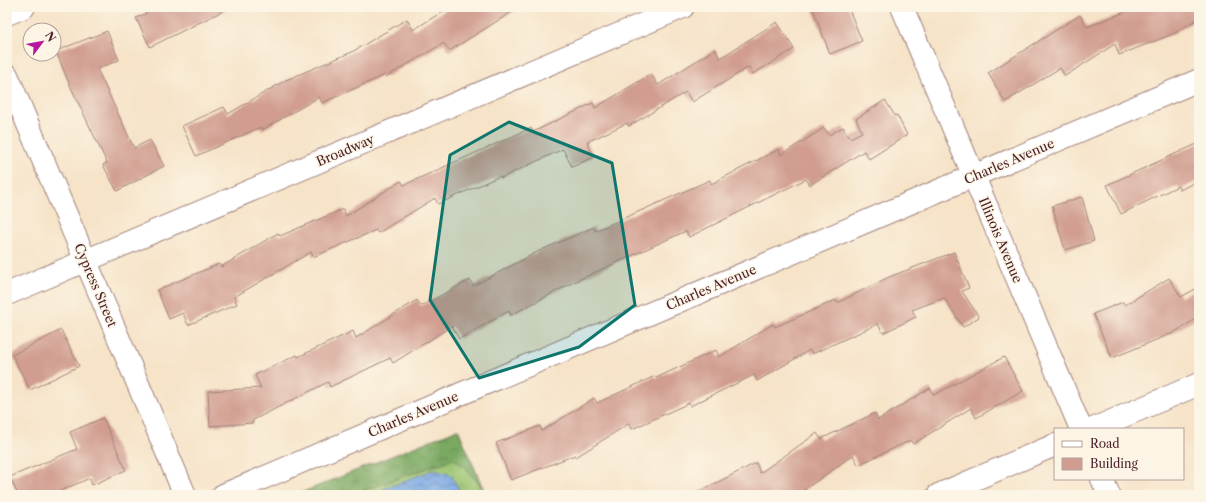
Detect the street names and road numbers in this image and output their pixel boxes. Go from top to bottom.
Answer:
street label: Broadway [314,130,377,169]
street label: Charles Avenue [961,135,1057,187]
street label: Illinois Avenue [976,195,1026,285]
street label: Cypress Street [71,241,121,330]
street label: Charles Avenue [663,261,759,313]
street label: Charles Avenue [365,388,461,440]

